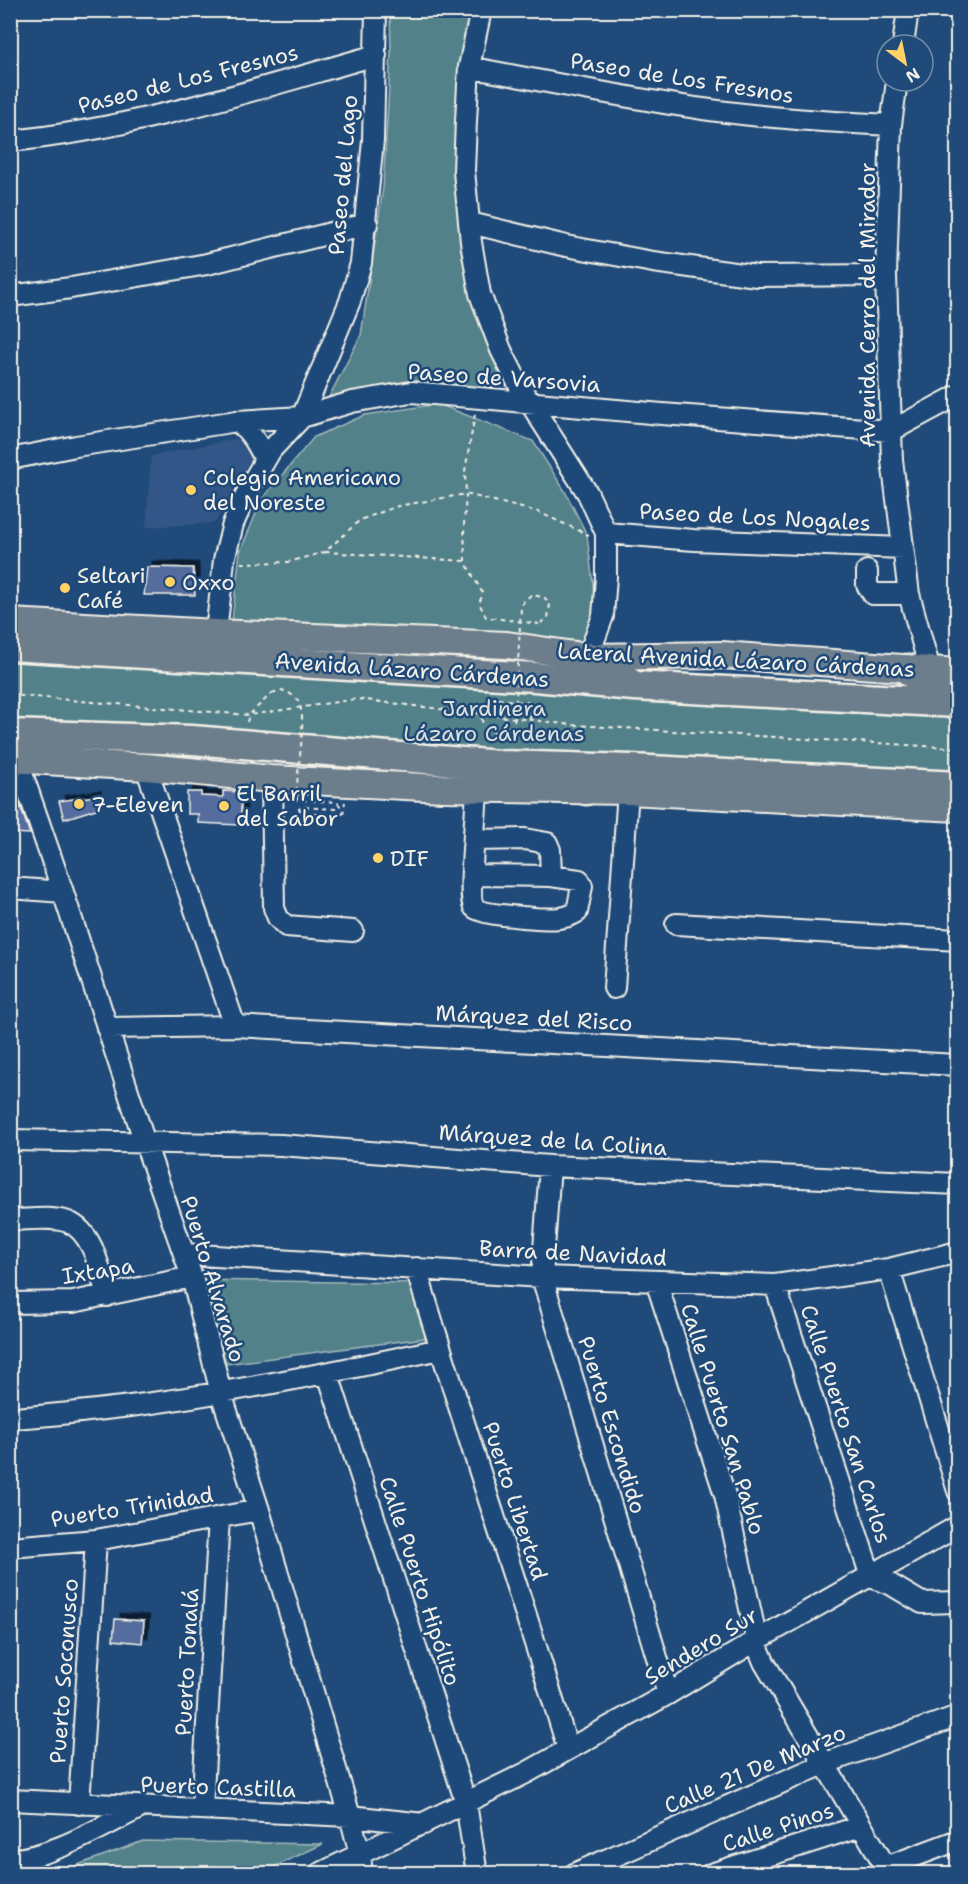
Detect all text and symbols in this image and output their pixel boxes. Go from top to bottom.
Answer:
north arrow [875,33,935,93]
street label: Paseo de Los Fresnos [75,38,301,120]
street label: Paseo de Los Fresnos [568,46,796,110]
text: N [902,63,924,88]
street label: Paseo del Lago [322,94,364,256]
street label: Avenida Cerro del Mirador [853,162,882,448]
street label: Paseo de Varsovia [407,357,602,399]
place label: Colegio Americano del Noreste [203,463,401,517]
marker: Colegio Americano del Noreste [184,483,198,497]
street label: Paseo de Los Nogales [638,496,872,538]
place label: Seltari Café [77,561,146,615]
place label: Oxxo [182,568,234,597]
marker: Oxxo [163,575,177,589]
marker: Seltari Café [58,581,72,595]
street label: Lateral Avenida Lázaro Cárdenas [556,636,916,684]
street label: Avenida Lázaro Cárdenas [274,646,550,694]
park label: Jardinera Lázaro Cárdenas [403,694,585,748]
place label: El Barril del Sabor [236,779,338,833]
place label: 7-Eleven [91,790,184,819]
marker: 7-Eleven [72,797,86,811]
marker: El Barril del Sabor [217,799,231,813]
place label: DIF [390,844,429,873]
marker: DIF [371,851,385,865]
street label: Márquez del Risco [435,998,633,1038]
street label: Márquez de la Colina [438,1118,668,1162]
street label: Puerto Alvarado [174,1192,252,1366]
street label: Barra de Navidad [478,1234,668,1272]
street label: Ixtapa [60,1251,136,1291]
street label: Calle Puerto San Pablo [674,1300,772,1538]
street label: Calle Puerto San Carlos [794,1301,898,1547]
street label: Puerto Escondido [571,1333,653,1517]
street label: Puerto Libertad [476,1418,554,1584]
street label: Calle Puerto Hipólito [372,1473,468,1689]
street label: Puerto Trinidad [49,1480,215,1534]
street label: Puerto Soconusco [43,1577,85,1765]
street label: Puerto Tonalá [169,1587,205,1737]
street label: Sendero Sur [639,1601,763,1691]
street label: Calle 21 De Marzo [660,1718,850,1820]
street label: Puerto Castilla [140,1770,297,1804]
street label: Calle Pinos [719,1795,837,1859]

